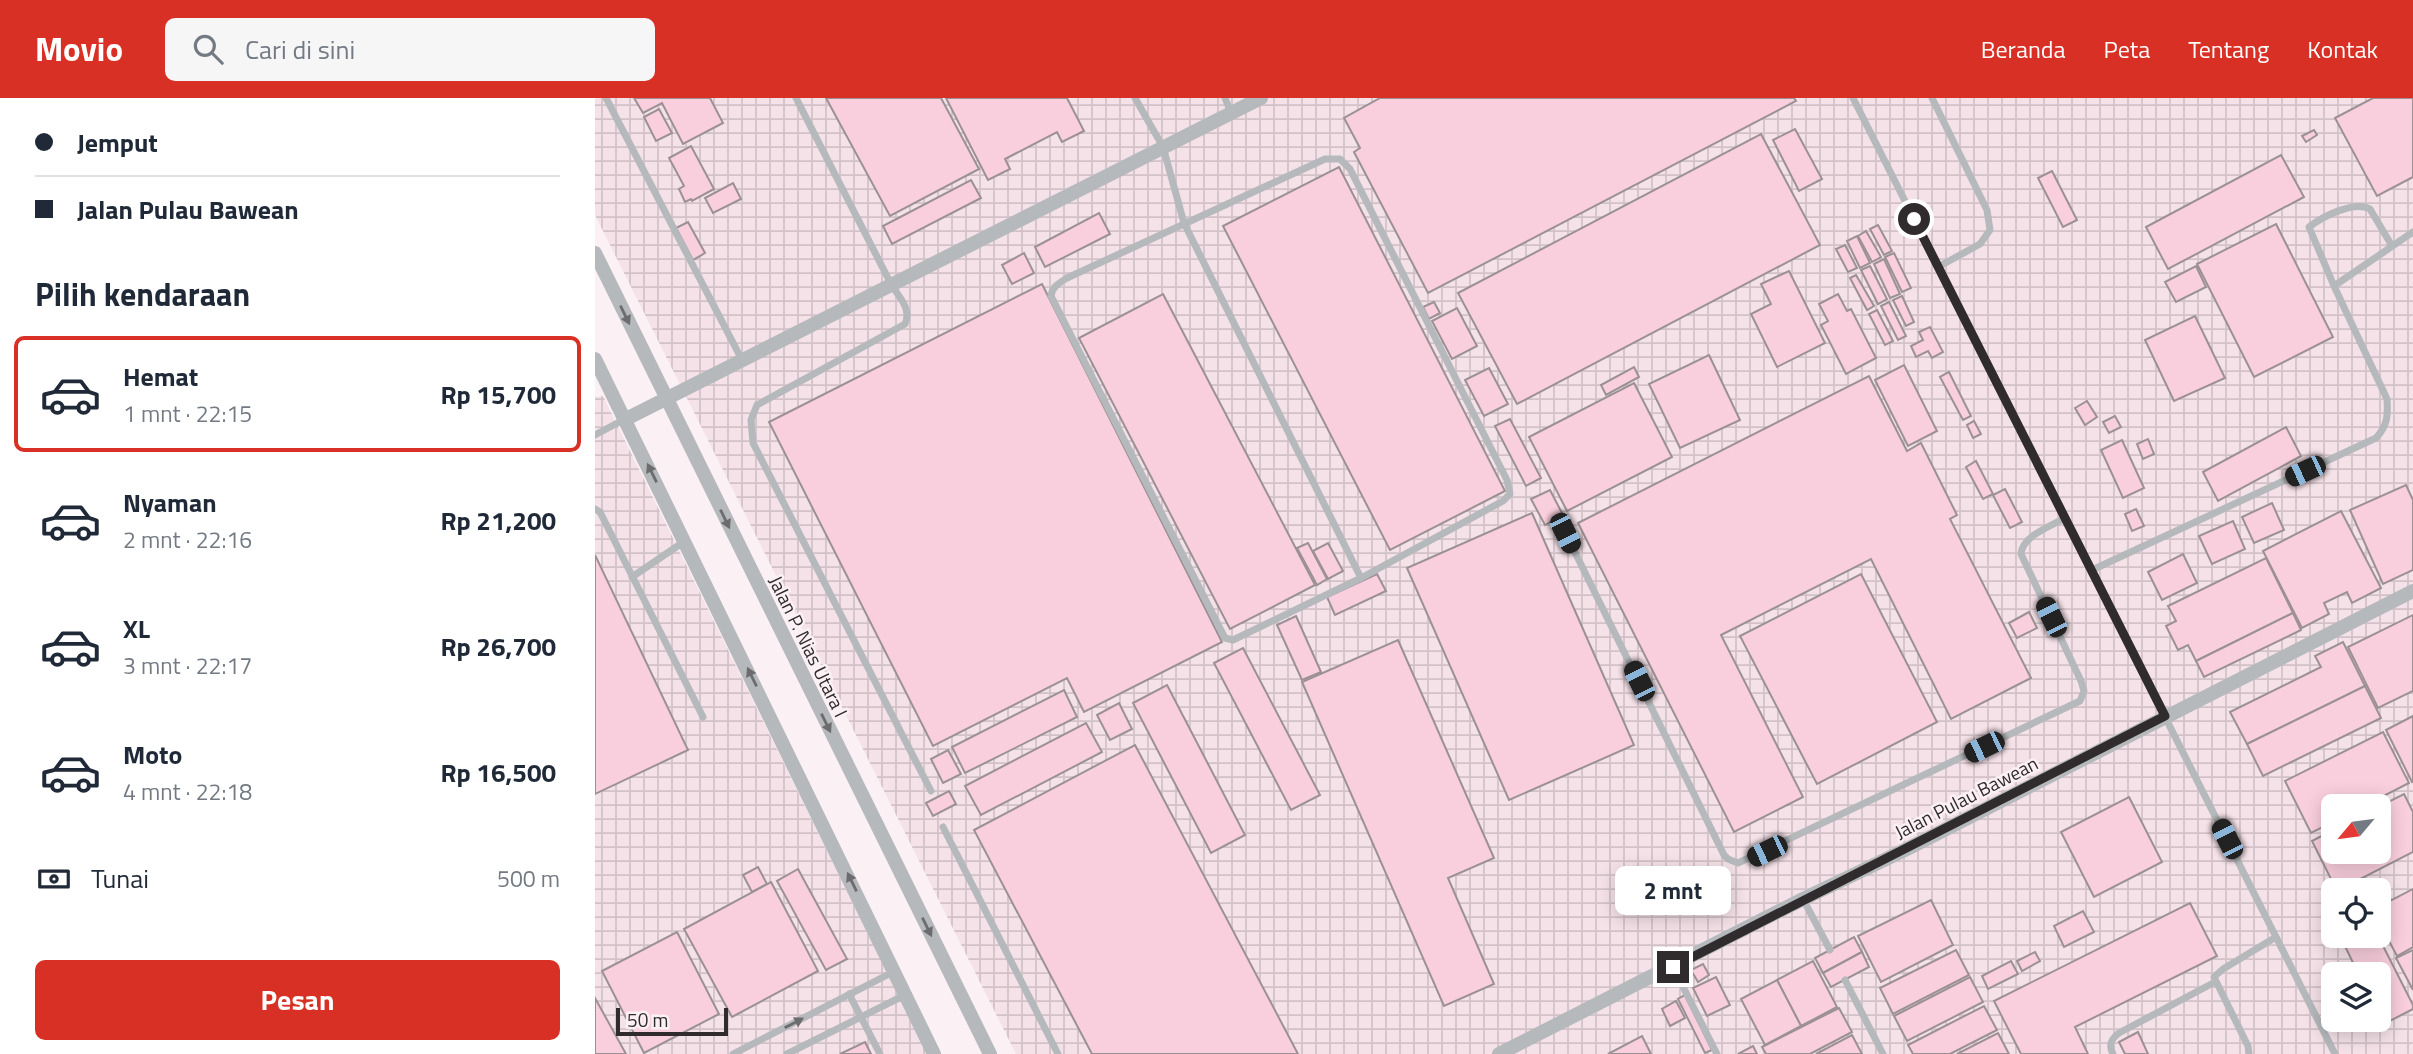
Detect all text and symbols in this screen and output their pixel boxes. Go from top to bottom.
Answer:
search box [165,18,655,81]
text: Movio [35,24,123,74]
icon: search [189,30,227,68]
text: Cari di sini [245,30,355,69]
text: Beranda [1981,31,2066,67]
text: Peta [2104,31,2150,67]
text: Tentang [2188,31,2269,67]
text: Kontak [2307,31,2378,67]
text: Jemput [77,123,158,162]
text: Jalan Pulau Bawean [77,190,299,229]
route start [1898,203,1930,235]
text: Pilih kendaraan [35,270,250,318]
one-way arrow [619,305,630,325]
text: Hemat [123,357,198,396]
icon: car [39,363,102,426]
text: Rp 15,700 [440,375,556,414]
text: 1 mnt · 22:15 [123,396,252,431]
car [2282,453,2329,489]
one-way arrow [647,463,658,483]
text: Nyaman [123,483,217,522]
icon: car [39,489,102,552]
text: Rp 21,200 [440,501,556,540]
one-way arrow [719,509,730,529]
car [1547,510,1584,556]
text: 2 mnt · 22:16 [123,522,252,557]
street label: Jalan P. Nias Utara I [762,570,856,722]
car [2033,594,2070,640]
text: XL [123,609,150,648]
icon: car [39,615,102,678]
text: Rp 26,700 [440,627,556,666]
text: 3 mnt · 22:17 [123,648,252,683]
car [1621,658,1658,704]
one-way arrow [746,667,758,687]
one-way arrow [820,713,831,733]
car [1961,728,2008,766]
text: Moto [123,735,182,774]
icon: car [39,741,102,804]
street label: Jalan Pulau Bawean [1889,748,2043,846]
text: Rp 16,500 [440,753,556,792]
text: 4 mnt · 22:18 [123,774,252,809]
north arrow [2321,794,2391,864]
map controls [2321,794,2391,1032]
car [2209,816,2246,862]
car [1744,832,1791,870]
text: Tunai [91,859,149,898]
icon: cash [35,860,73,898]
text: 500 m [497,861,560,896]
callout: 2 mnt [1615,866,1731,914]
one-way arrow [846,872,857,892]
text: 2 mnt [1644,873,1702,908]
button: locate [2321,878,2391,948]
one-way arrow [921,917,932,937]
route end [1657,951,1689,983]
button: Pesan [35,960,560,1040]
button: layers [2321,962,2391,1032]
scale bar [616,1005,728,1037]
text: 50 m [627,1005,668,1034]
one-way arrow [784,1017,804,1028]

